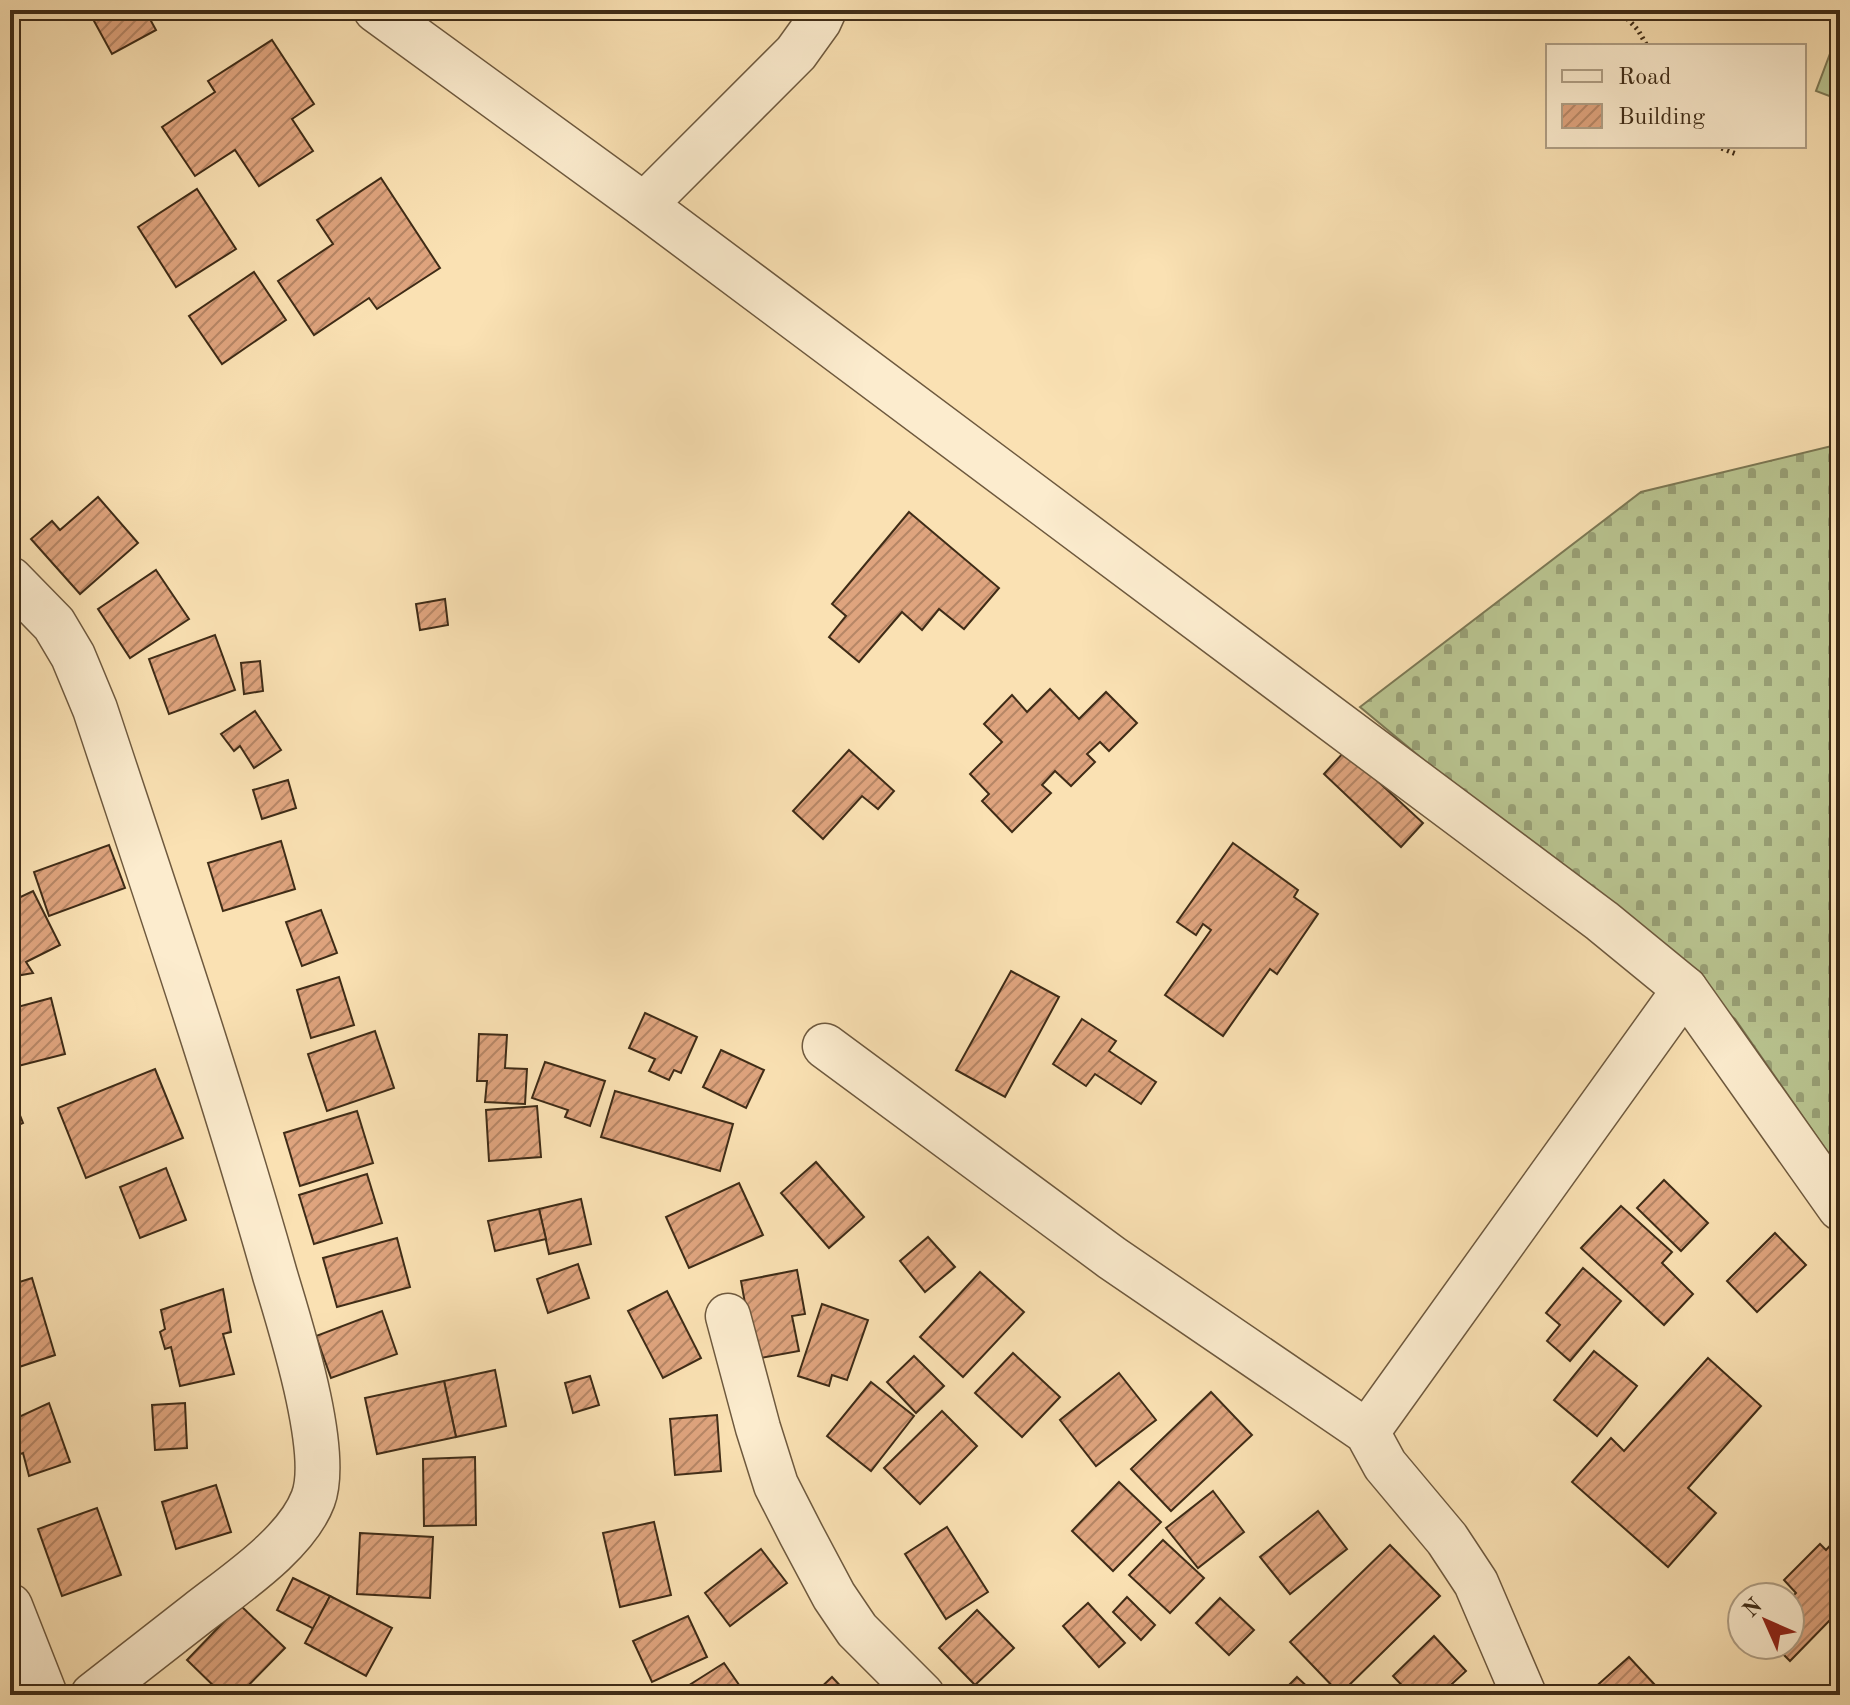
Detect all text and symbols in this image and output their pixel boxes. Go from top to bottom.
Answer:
legend [1546,44,1806,148]
text: Road [1618,66,1671,90]
text: Building [1618,106,1705,130]
north arrow [1726,1581,1806,1661]
text: N [1740,1594,1767,1622]

